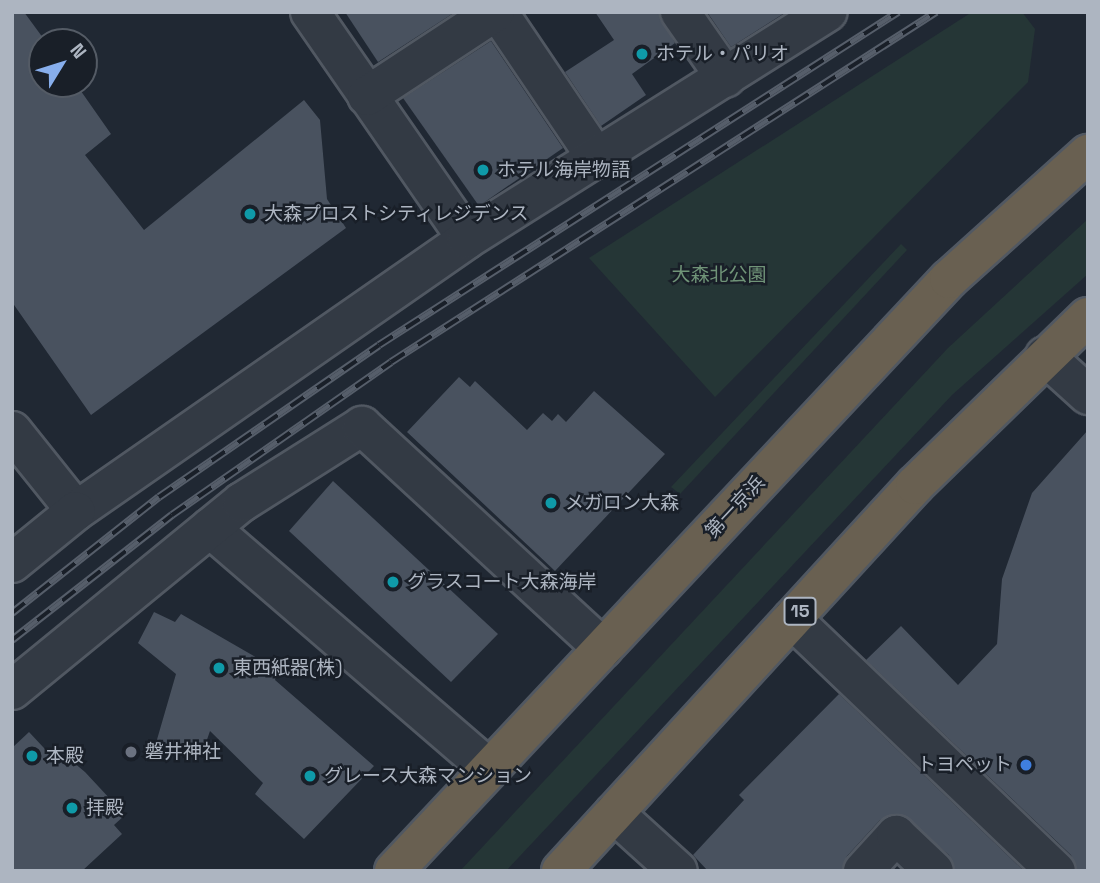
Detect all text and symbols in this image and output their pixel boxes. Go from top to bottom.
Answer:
north arrow [28,28,98,98]
text: N [65,38,92,64]
place label: ホテル・パリオ [656,43,789,65]
marker: ホテル・パリオ [634,46,650,62]
place label: ホテル海岸物語 [497,159,630,181]
marker: ホテル海岸物語 [475,162,491,178]
place label: 大森プロストシティレジデンス [264,203,530,225]
marker: 大森プロストシティレジデンス [242,206,258,222]
park label: 大森北公園 [672,264,766,286]
street label: 第一京浜 [701,471,769,543]
place label: メガロン大森 [565,492,679,514]
marker: メガロン大森 [543,495,559,511]
place label: グラスコート大森海岸 [407,571,597,593]
marker: グラスコート大森海岸 [385,574,401,590]
road number: 15 [782,596,818,626]
place label: 東西紙器(株) [233,657,342,679]
marker: 東西紙器(株) [211,660,227,676]
place label: 磐井神社 [145,741,221,763]
marker: 磐井神社 [123,744,139,760]
place label: 本殿 [46,745,84,767]
marker: 本殿 [24,748,40,764]
place label: トヨペット [917,754,1012,776]
marker: トヨペット [1018,757,1034,773]
place label: グレース大森マンション [324,765,533,787]
marker: グレース大森マンション [302,768,318,784]
place label: 拝殿 [86,797,124,819]
marker: 拝殿 [64,800,80,816]

